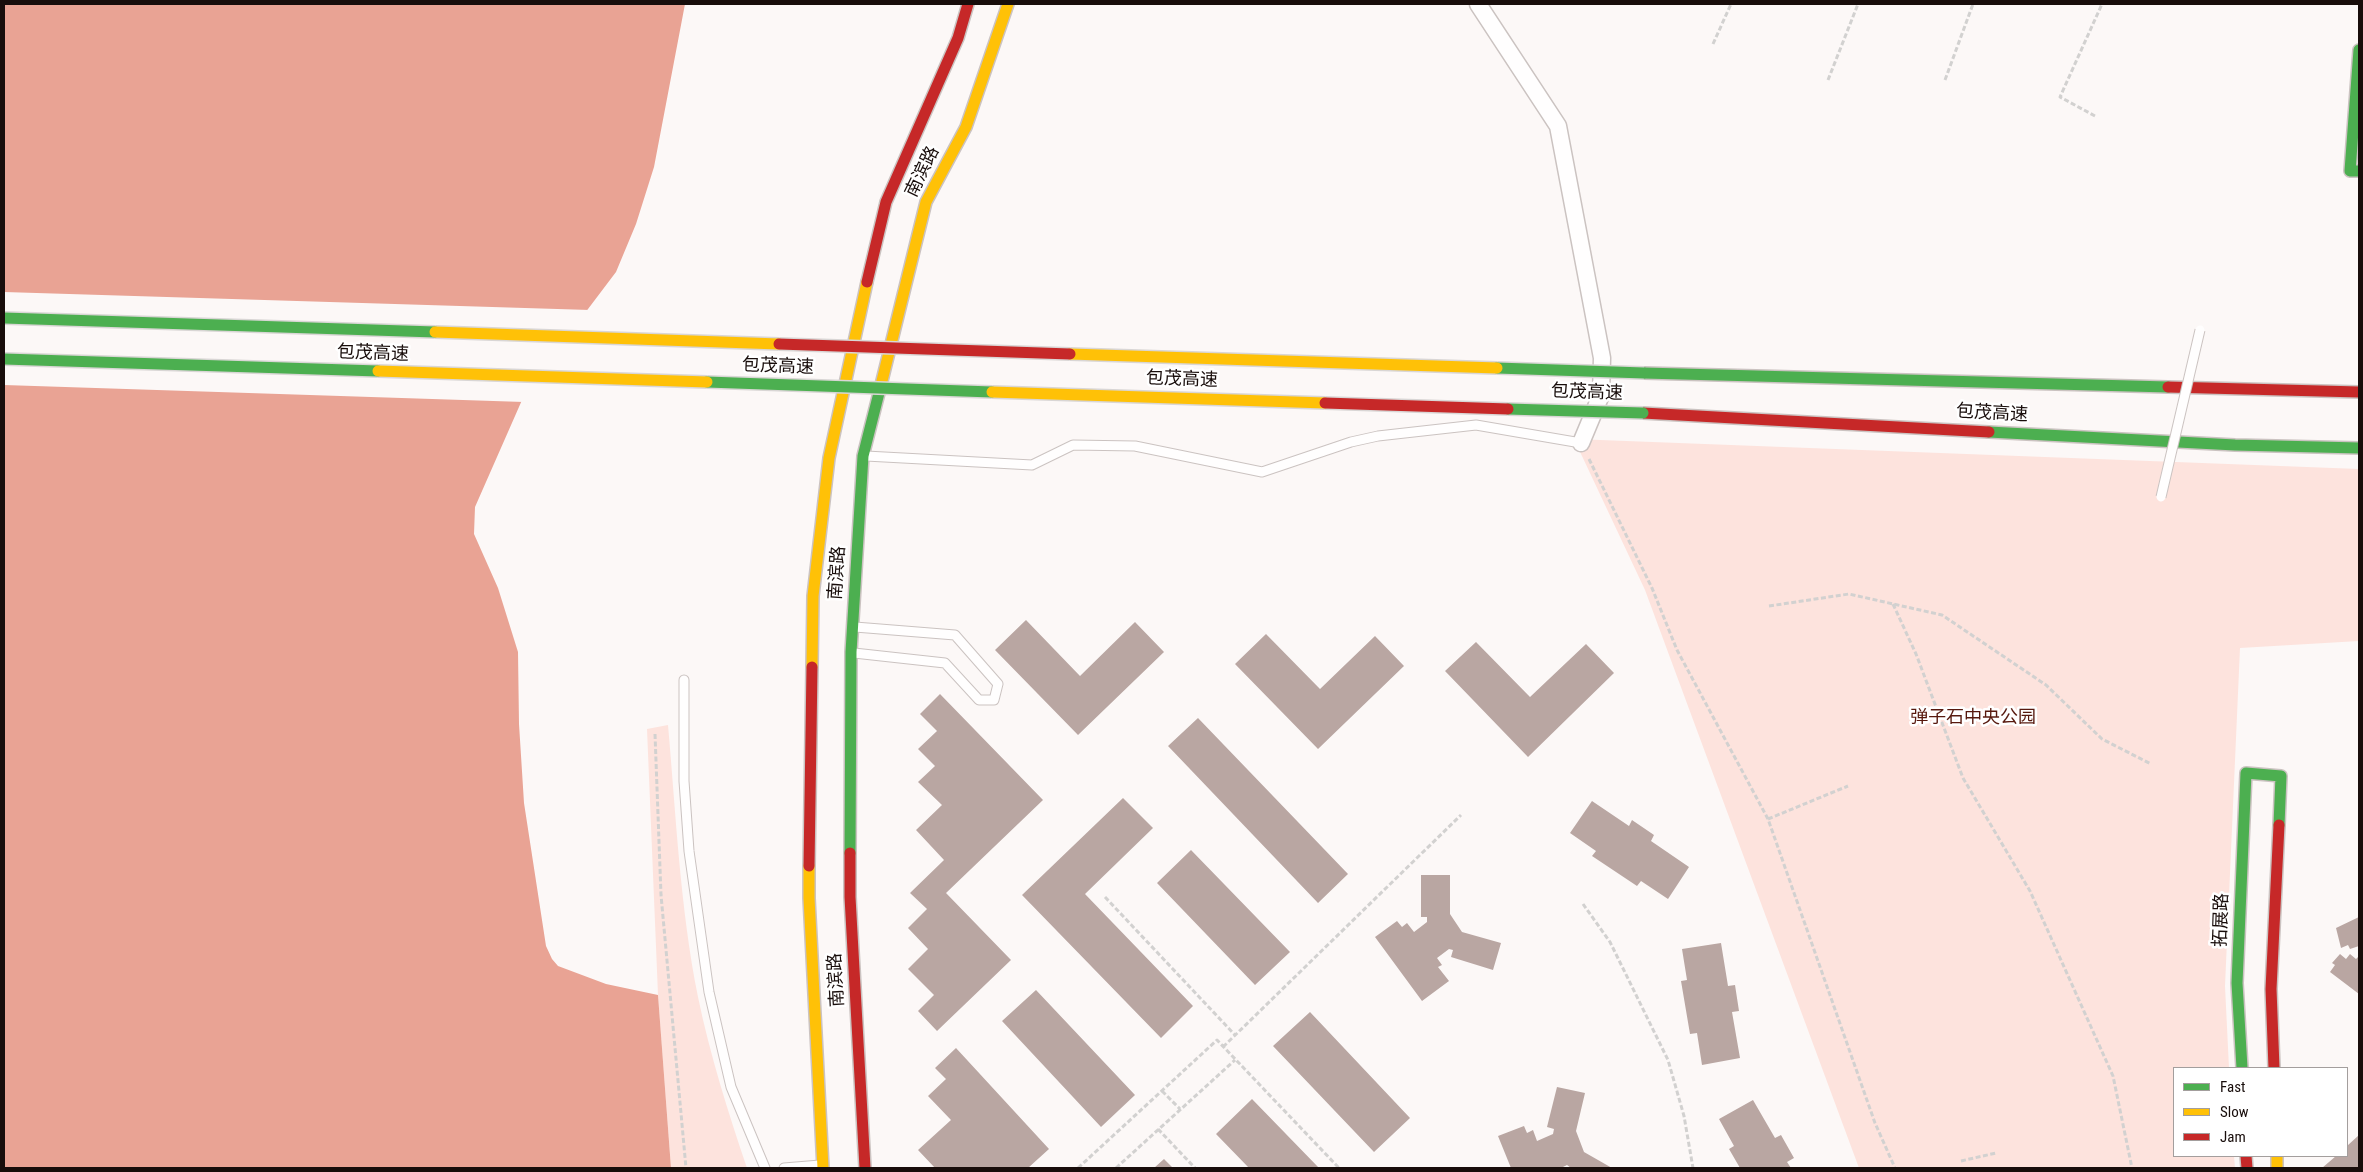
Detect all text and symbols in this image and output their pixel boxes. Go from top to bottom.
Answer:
street label: 南滨路 [901,143,945,201]
street label: 包茂高速 [337,342,409,366]
street label: 包茂高速 [742,355,814,379]
street label: 包茂高速 [1146,368,1218,392]
street label: 包茂高速 [1551,381,1623,405]
street label: 包茂高速 [1955,401,2029,427]
street label: 南滨路 [825,545,851,601]
park label: 弹子石中央公园 [1910,707,2036,729]
street label: 拓展路 [2210,893,2234,947]
street label: 南滨路 [825,952,849,1008]
legend [2173,1067,2348,1157]
text: Fast [2220,1078,2245,1096]
text: Slow [2220,1103,2249,1121]
text: Jam [2220,1128,2246,1146]

